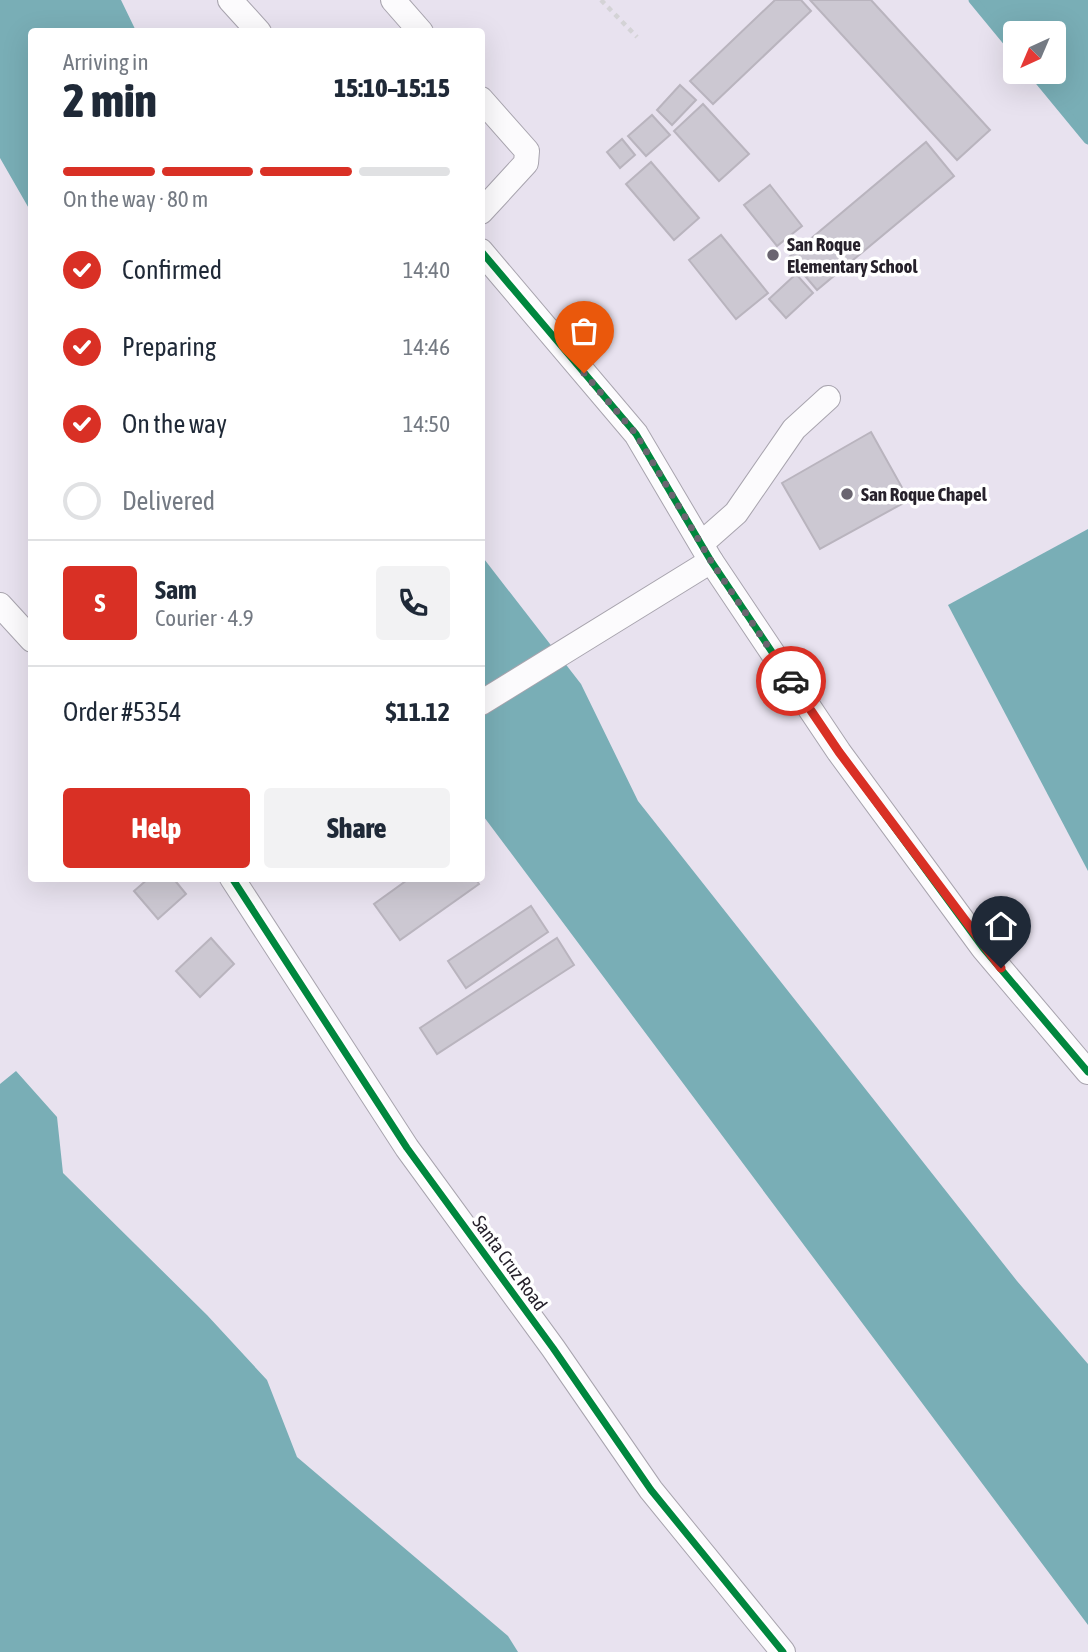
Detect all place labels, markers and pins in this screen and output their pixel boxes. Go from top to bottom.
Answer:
place label: San Roque Elementary School [787,233,919,277]
marker: San Roque Elementary School [765,247,781,263]
pin [554,301,614,373]
place label: San Roque Chapel [861,483,988,505]
marker: San Roque Chapel [839,486,855,502]
pin [971,896,1031,968]

